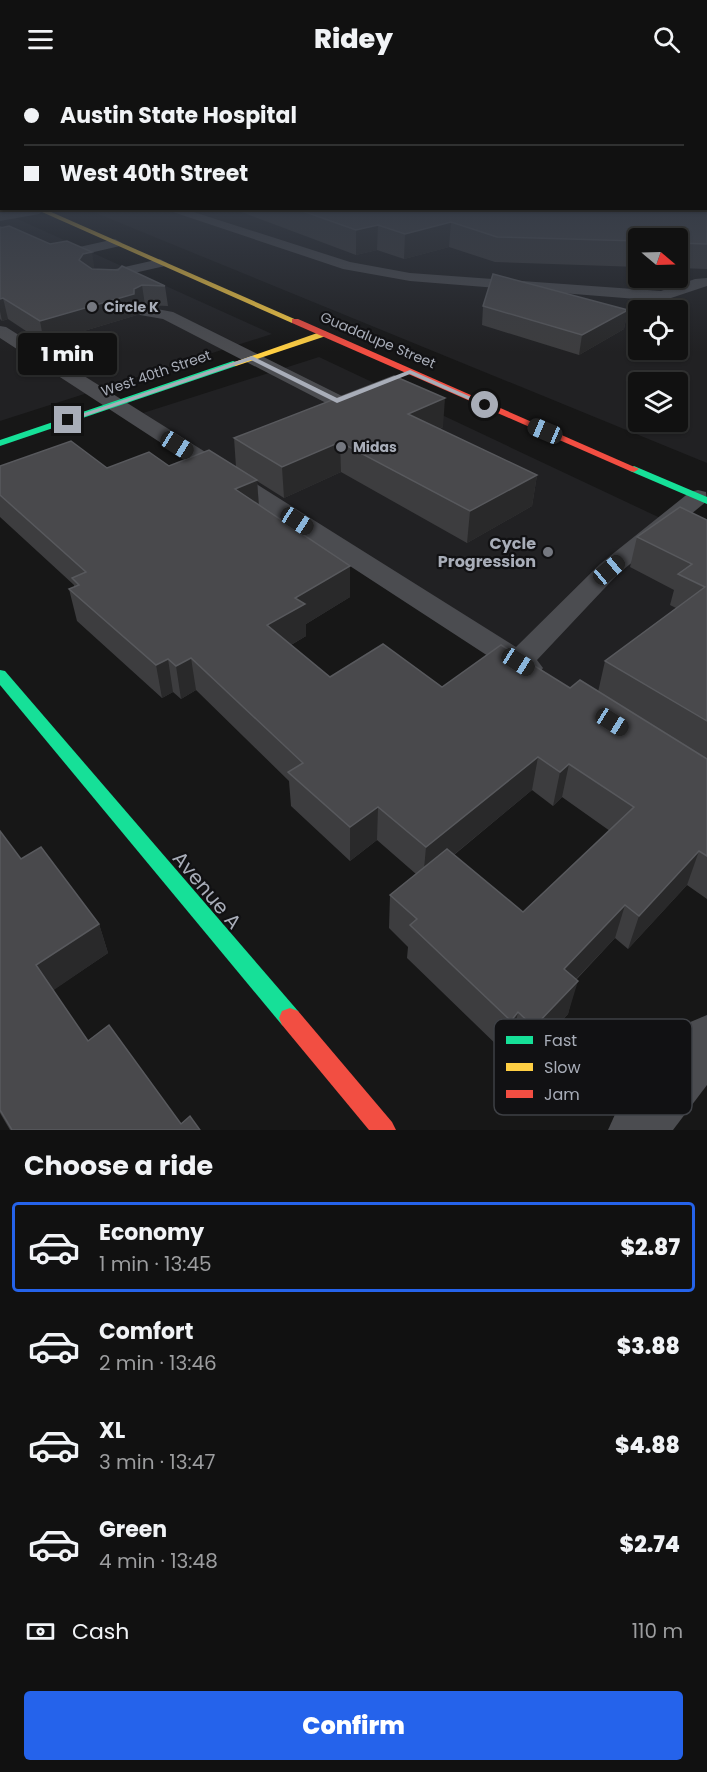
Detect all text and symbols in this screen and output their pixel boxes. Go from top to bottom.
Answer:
text: Ridey [314,20,393,57]
icon: menu [24,23,57,56]
icon: search [650,23,683,56]
text: Austin State Hospital [60,100,297,131]
text: West 40th Street [60,158,248,189]
north arrow [628,228,688,288]
map controls [628,228,688,432]
place label: Circle K [104,297,159,317]
marker: Circle K [85,300,99,314]
button: locate [628,300,688,360]
street label: Guadalupe Street [317,307,439,373]
callout: 1 min [19,333,118,375]
text: 1 min [41,340,94,368]
street label: West 40th Street [98,345,214,401]
button: layers [628,372,688,432]
route start [471,391,498,418]
route end [54,406,81,433]
car [525,416,565,446]
car [157,428,197,462]
place label: Midas [353,437,397,457]
marker: Midas [334,440,348,454]
car [277,504,317,538]
place label: Cycle Progression [438,532,536,573]
marker: Cycle Progression [541,545,555,559]
car [589,552,629,588]
car [498,645,538,679]
car [592,705,632,739]
street label: Avenue A [166,845,248,935]
legend [494,1019,692,1115]
text: Fast [544,1029,577,1052]
text: Slow [544,1056,581,1079]
text: Jam [544,1083,580,1106]
text: Choose a ride [24,1147,213,1184]
text: Economy [99,1217,204,1248]
icon: car [27,1220,81,1274]
text: $2.87 [620,1232,680,1263]
text: 1 min · 13:45 [99,1250,212,1278]
text: Comfort [99,1316,193,1347]
icon: car [27,1319,81,1373]
text: $3.88 [617,1331,680,1362]
text: 2 min · 13:46 [99,1349,217,1377]
text: XL [99,1415,125,1446]
icon: car [27,1418,81,1472]
text: $4.88 [615,1430,680,1461]
text: 3 min · 13:47 [99,1448,215,1476]
text: Green [99,1514,167,1545]
icon: car [27,1517,81,1571]
text: $2.74 [620,1529,680,1560]
text: 4 min · 13:48 [99,1547,218,1575]
icon: cash [24,1615,57,1648]
text: Cash [72,1616,129,1647]
text: 110 m [632,1617,683,1645]
button: Confirm [24,1691,683,1760]

